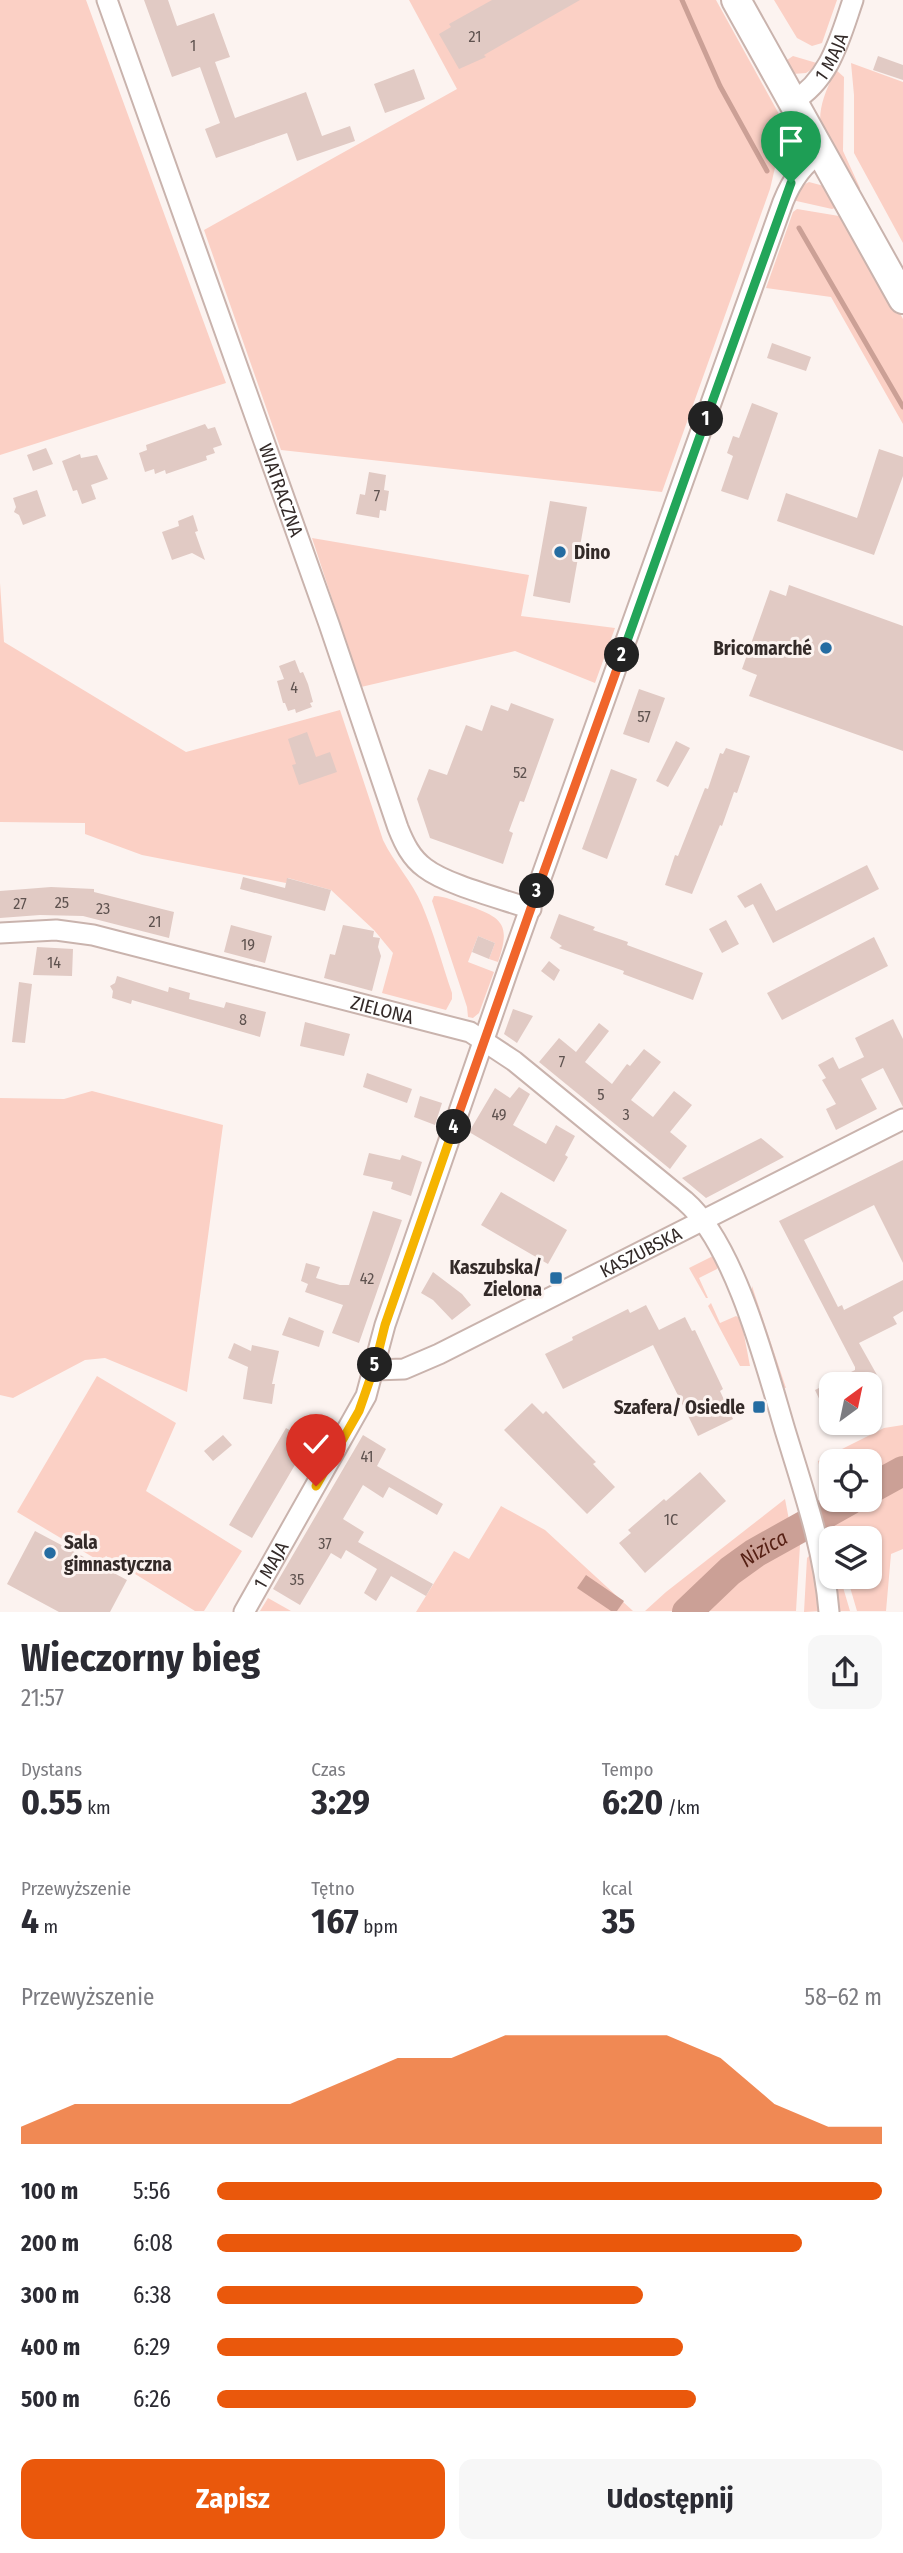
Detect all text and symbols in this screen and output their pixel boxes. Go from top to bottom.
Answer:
house number: 21 [469,27,481,46]
street label: 1 MAJA [810,30,853,86]
house number: 1 [190,36,196,55]
pin [761,111,821,183]
icon: arrive [772,122,810,160]
pin: 1 [688,402,724,436]
text: 1 [701,407,710,430]
street label: WIATRACZNA [254,440,308,540]
house number: 7 [374,486,381,505]
place label: Dino [574,541,610,564]
marker: Dino [552,544,568,560]
place label: Bricomarché [713,637,812,660]
pin: 2 [604,638,640,672]
marker: Bricomarché [818,640,834,656]
text: 2 [617,643,626,666]
house number: 4 [290,678,298,697]
house number: 57 [637,707,651,726]
house number: 52 [513,763,527,782]
pin: 3 [520,874,554,908]
text: 3 [532,879,541,902]
house number: 25 [55,893,69,912]
house number: 27 [13,894,27,913]
house number: 23 [96,899,110,918]
house number: 21 [149,912,161,931]
house number: 19 [241,935,255,954]
house number: 14 [47,953,61,972]
street label: ZIELONA [348,991,416,1029]
house number: 8 [239,1010,247,1029]
house number: 7 [559,1052,566,1071]
house number: 5 [597,1085,605,1104]
house number: 49 [491,1105,507,1124]
house number: 3 [622,1105,630,1124]
pin: 4 [436,1110,472,1144]
text: 4 [449,1115,458,1138]
street label: KASZUBSKA [596,1222,686,1283]
place label: Kaszubska/ Zielona [449,1256,542,1301]
house number: 42 [360,1269,374,1288]
marker: Kaszubska/ Zielona [548,1270,564,1286]
pin: 5 [358,1348,392,1382]
text: 5 [370,1353,379,1376]
north arrow [819,1372,882,1435]
map controls [819,1372,882,1589]
place label: Szafera/ Osiedle [614,1396,745,1419]
marker: Szafera/ Osiedle [751,1399,767,1415]
pin [286,1414,346,1486]
icon: check [297,1425,335,1463]
house number: 41 [360,1447,374,1466]
button: locate [819,1449,882,1512]
house number: 1C [664,1510,678,1529]
water label: Nizica [735,1524,792,1573]
button: layers [819,1526,882,1589]
place label: Sala gimnastyczna [64,1531,172,1576]
house number: 37 [318,1534,332,1553]
street label: 1 MAJA [249,1538,293,1593]
marker: Sala gimnastyczna [42,1545,58,1561]
house number: 35 [290,1570,304,1589]
text: Wieczorny bieg [21,1635,260,1681]
button: share [808,1635,882,1709]
text: 21:57 [21,1684,64,1712]
text: Dystans [21,1758,82,1781]
text: Czas [311,1758,346,1781]
text: Tempo [602,1758,654,1781]
text: 0.55 [21,1781,83,1823]
text: 3:29 [311,1781,370,1823]
text: 6:20 [602,1781,663,1823]
text: km [83,1796,111,1819]
text: /km [663,1796,700,1819]
text: Przewyższenie [21,1877,131,1900]
text: Tętno [311,1877,355,1900]
text: kcal [602,1877,632,1900]
text: 4 [21,1900,39,1942]
text: 167 [311,1900,359,1942]
text: 35 [602,1900,635,1942]
text: m [39,1915,58,1938]
text: bpm [359,1915,398,1938]
text: Przewyższenie [21,1983,154,2011]
text: 58–62 m [805,1983,882,2011]
text: 100 m [21,2177,78,2205]
text: 5:56 [133,2177,171,2205]
text: 200 m [21,2229,79,2257]
text: 6:08 [133,2229,173,2257]
text: 300 m [21,2281,79,2309]
text: 6:38 [133,2281,171,2309]
text: 400 m [21,2333,80,2361]
text: 6:29 [133,2333,170,2361]
text: 500 m [21,2385,80,2413]
text: 6:26 [133,2385,171,2413]
button: Zapisz [21,2459,445,2539]
button: Udostępnij [459,2459,882,2539]

